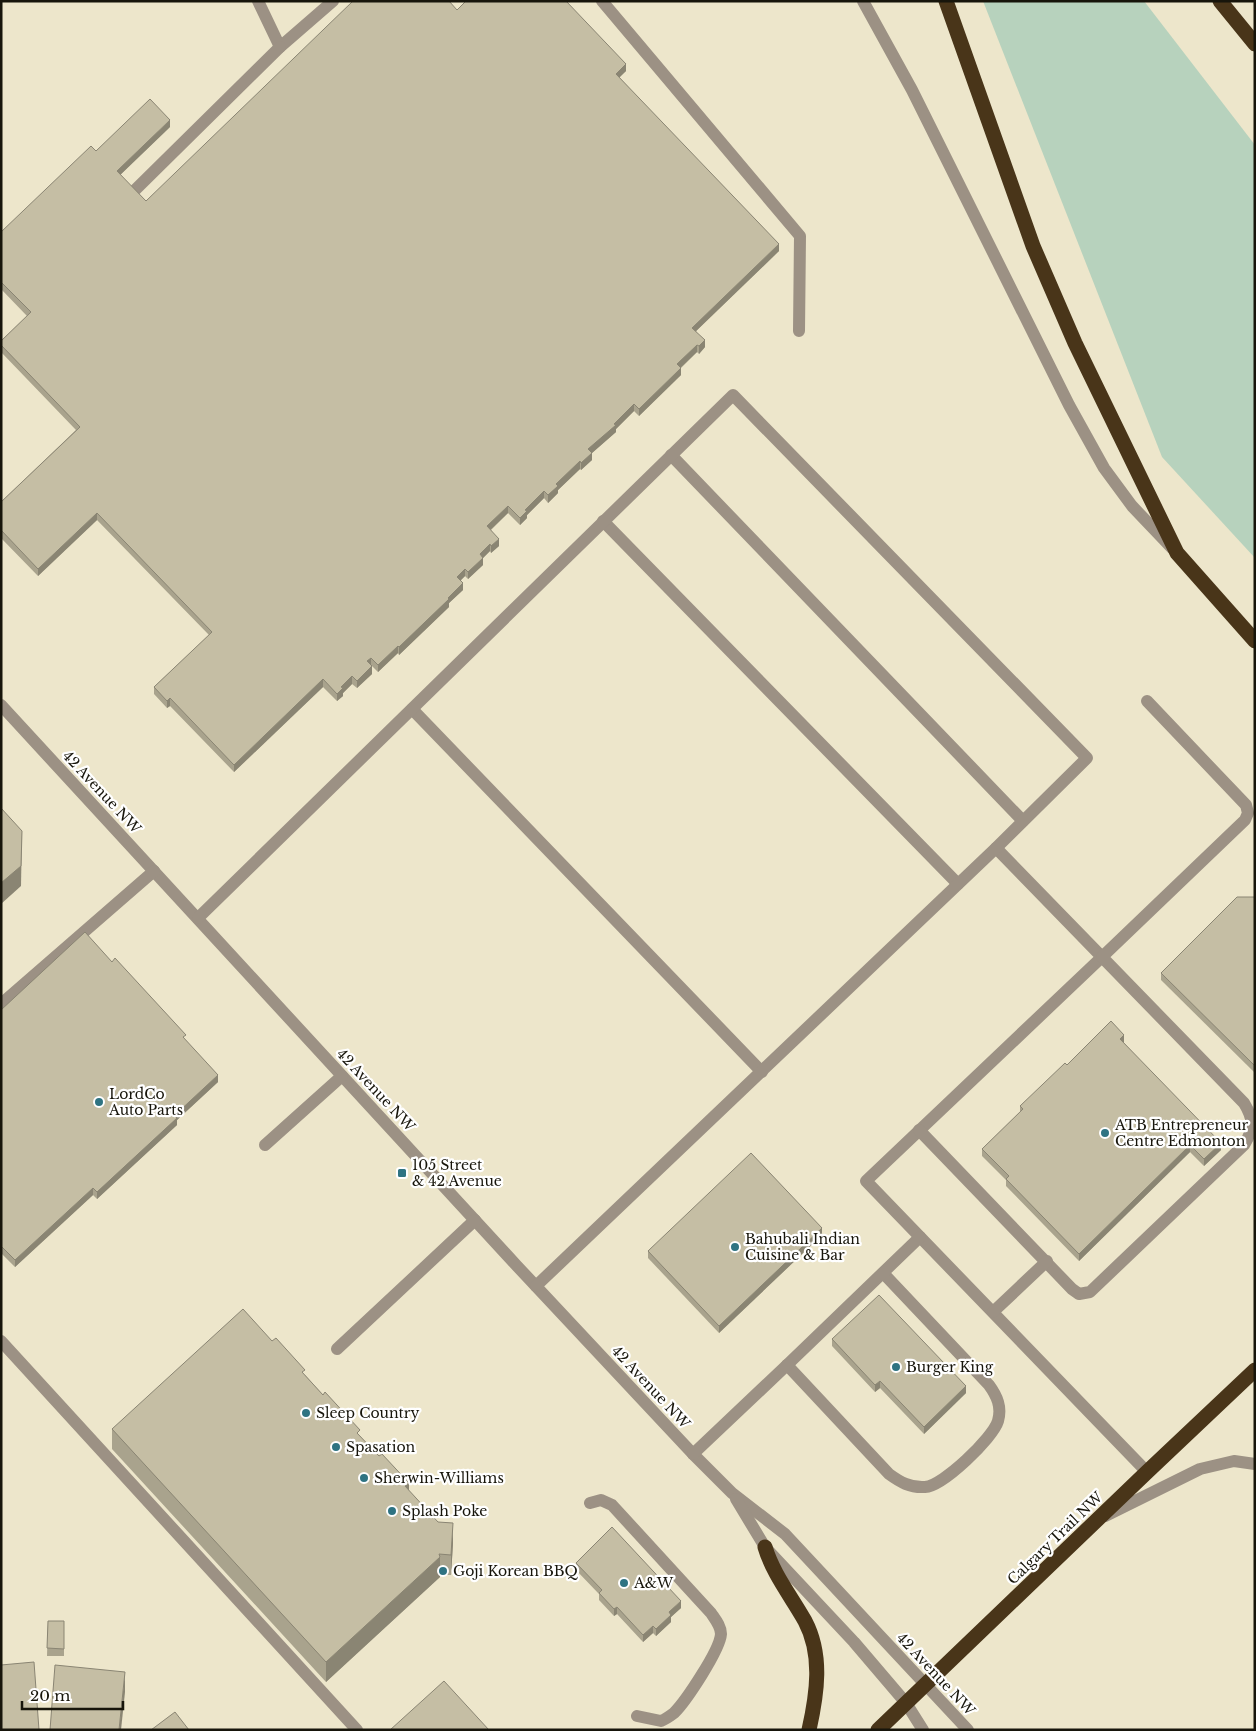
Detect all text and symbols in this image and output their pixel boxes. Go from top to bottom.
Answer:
street label: 42 Avenue NW [59,747,145,838]
street label: 42 Avenue NW [333,1045,419,1136]
place label: LordCo Auto Parts [108,1085,183,1119]
marker: LordCo Auto Parts [93,1096,105,1108]
place label: ATB Entrepreneur Centre Edmonton [1114,1116,1249,1150]
marker: ATB Entrepreneur Centre Edmonton [1099,1127,1111,1139]
place label: 105 Street & 42 Avenue [412,1156,502,1190]
marker: 105 Street & 42 Avenue [396,1167,408,1179]
place label: Bahubali Indian Cuisine & Bar [745,1230,860,1264]
marker: Bahubali Indian Cuisine & Bar [729,1241,741,1253]
street label: 42 Avenue NW [608,1342,694,1433]
place label: Burger King [906,1358,994,1376]
marker: Burger King [890,1361,902,1373]
place label: Sleep Country [316,1404,420,1422]
marker: Sleep Country [300,1407,312,1419]
place label: Spasation [346,1438,416,1456]
marker: Spasation [330,1441,342,1453]
place label: Sherwin-Williams [374,1469,504,1487]
marker: Sherwin-Williams [358,1472,370,1484]
street label: Calgary Trail NW [1004,1488,1107,1588]
place label: Splash Poke [402,1502,487,1520]
marker: Splash Poke [386,1505,398,1517]
place label: Goji Korean BBQ [453,1562,578,1580]
marker: Goji Korean BBQ [437,1565,449,1577]
place label: A&W [633,1574,674,1592]
marker: A&W [618,1577,630,1589]
street label: 42 Avenue NW [893,1629,979,1720]
scale bar [22,1678,124,1710]
text: 20 m [30,1686,70,1705]

